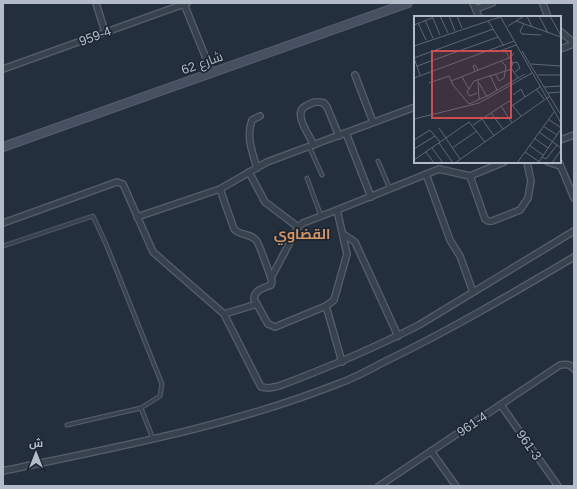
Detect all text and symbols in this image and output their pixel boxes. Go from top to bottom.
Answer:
inset map [414,16,561,163]
street label: 959-4 [77,23,113,49]
street label: شارع 62 [179,49,225,78]
district label: القضاوي [274,226,330,245]
street label: 961-4 [454,408,490,440]
street label: 961-3 [513,427,545,463]
north arrow [16,433,56,473]
text: ش [29,437,43,450]

